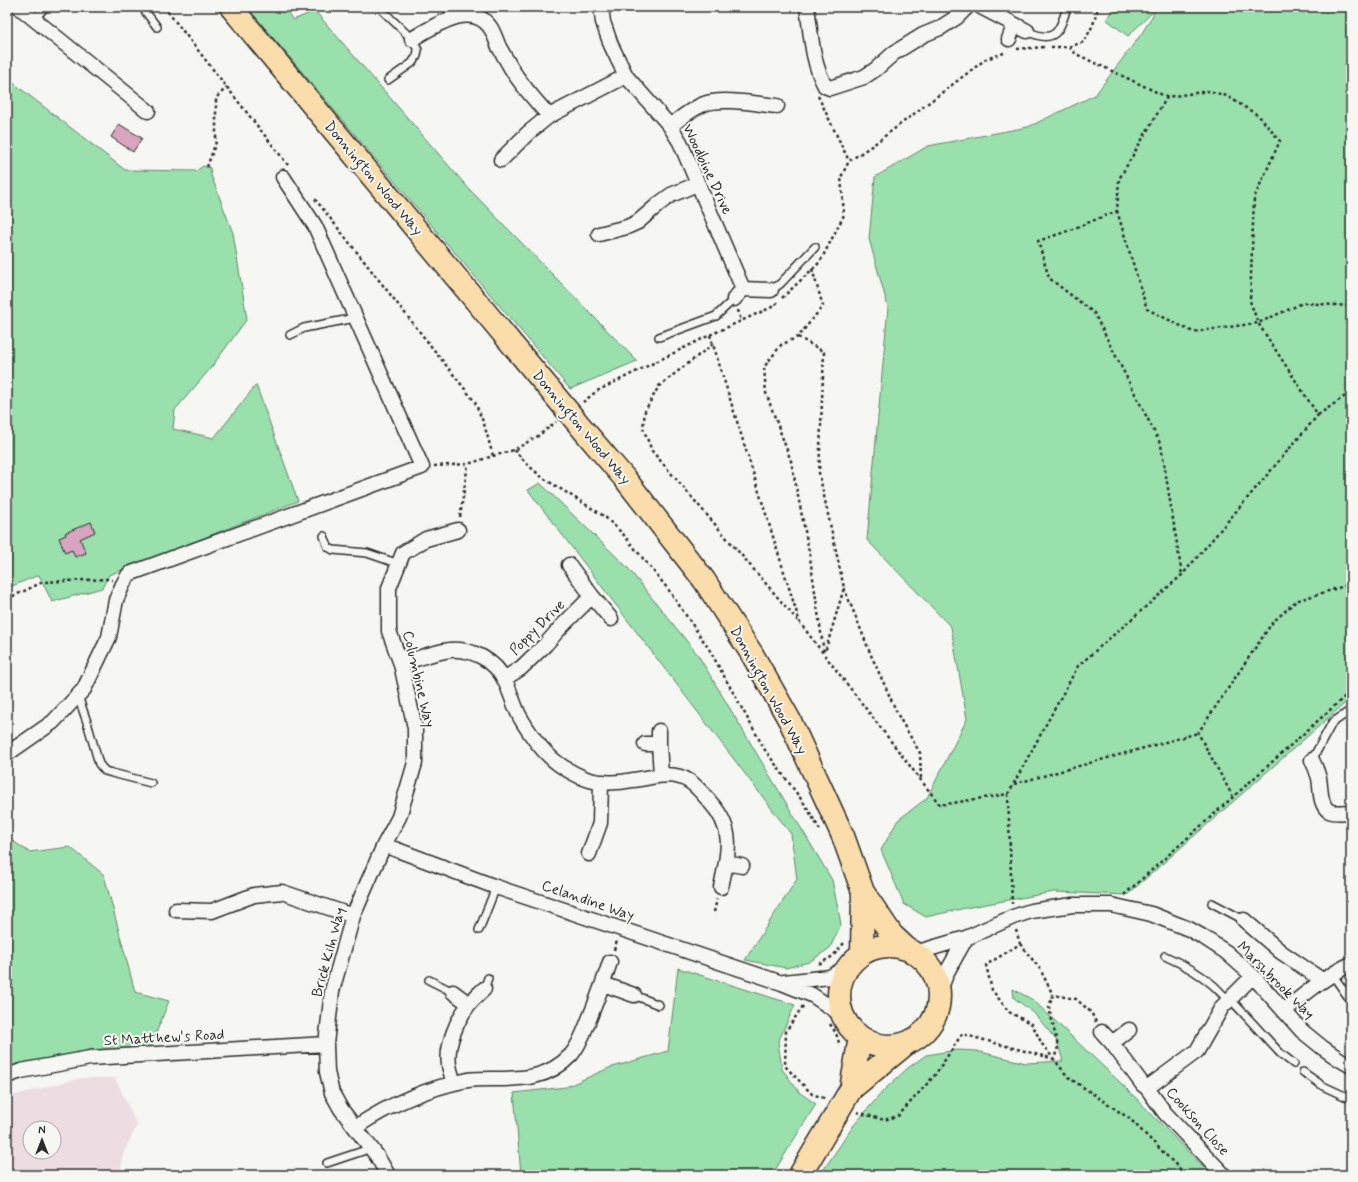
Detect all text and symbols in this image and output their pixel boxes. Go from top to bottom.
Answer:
street label: Donnington Wood Way [318,117,427,241]
street label: Woodbine Drive [677,121,737,218]
street label: Donnington Wood Way [526,366,635,490]
street label: Poppy Drive [506,595,570,660]
street label: Donnington Wood Way [724,623,812,759]
street label: Columbine Way [397,629,439,730]
street label: Celandine Way [539,876,637,926]
street label: Brick Kiln Way [307,905,351,999]
street label: Marshbrook Way [1232,937,1319,1024]
street label: St Matthew's Road [103,1025,225,1051]
street label: Cookson Close [1161,1083,1234,1160]
north arrow [22,1120,62,1160]
text: N [38,1124,46,1138]

